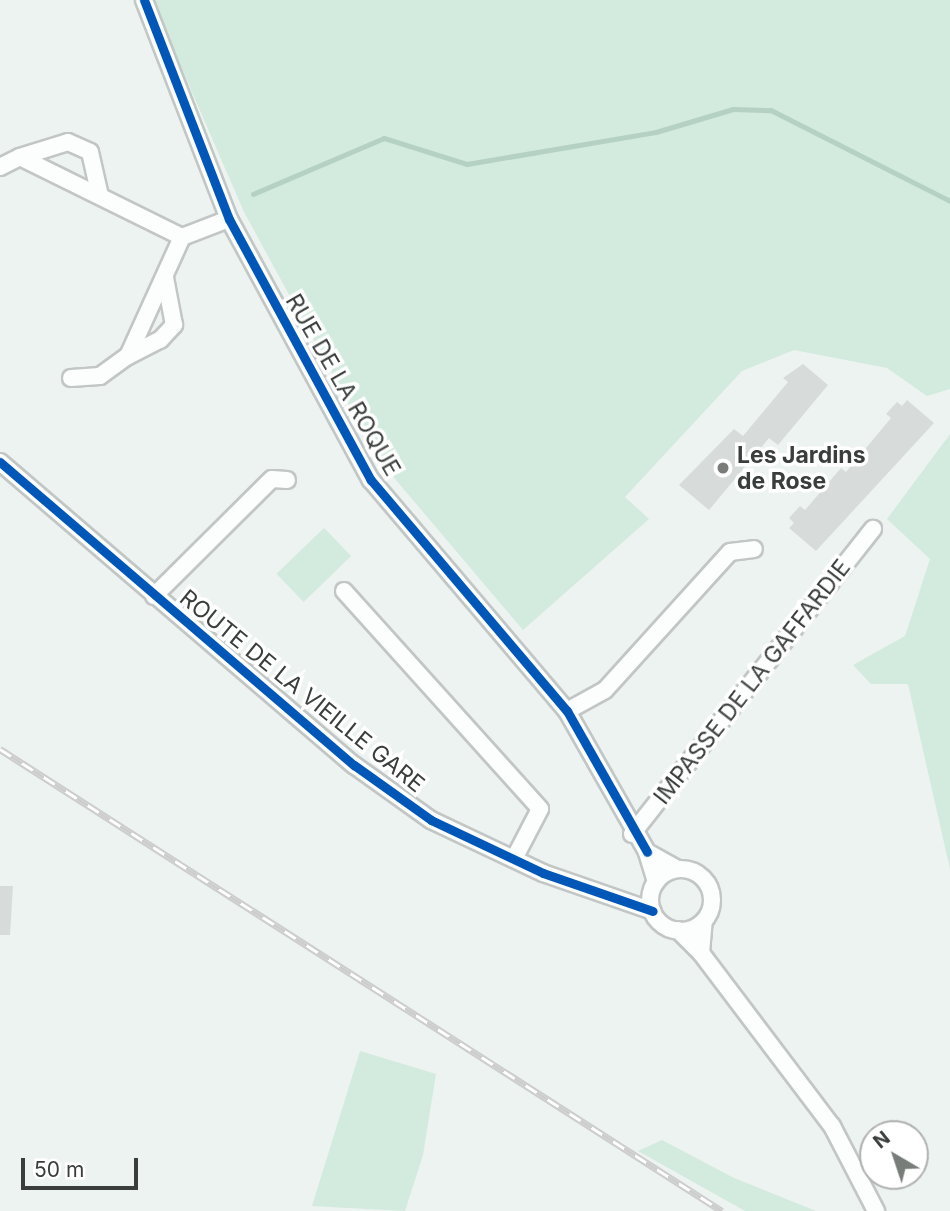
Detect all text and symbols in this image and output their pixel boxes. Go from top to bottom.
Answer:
street label: RUE DE LA ROQUE [280,289,406,481]
place label: Les Jardins de Rose [737,441,866,495]
marker: Les Jardins de Rose [715,460,731,476]
street label: IMPASSE DE LA GAFFARDIE [648,554,856,810]
street label: ROUTE DE LA VIEILLE GARE [174,584,430,798]
north arrow [859,1120,929,1190]
text: N [869,1126,895,1153]
scale bar [24,1144,142,1188]
text: 50 m [34,1157,84,1182]

